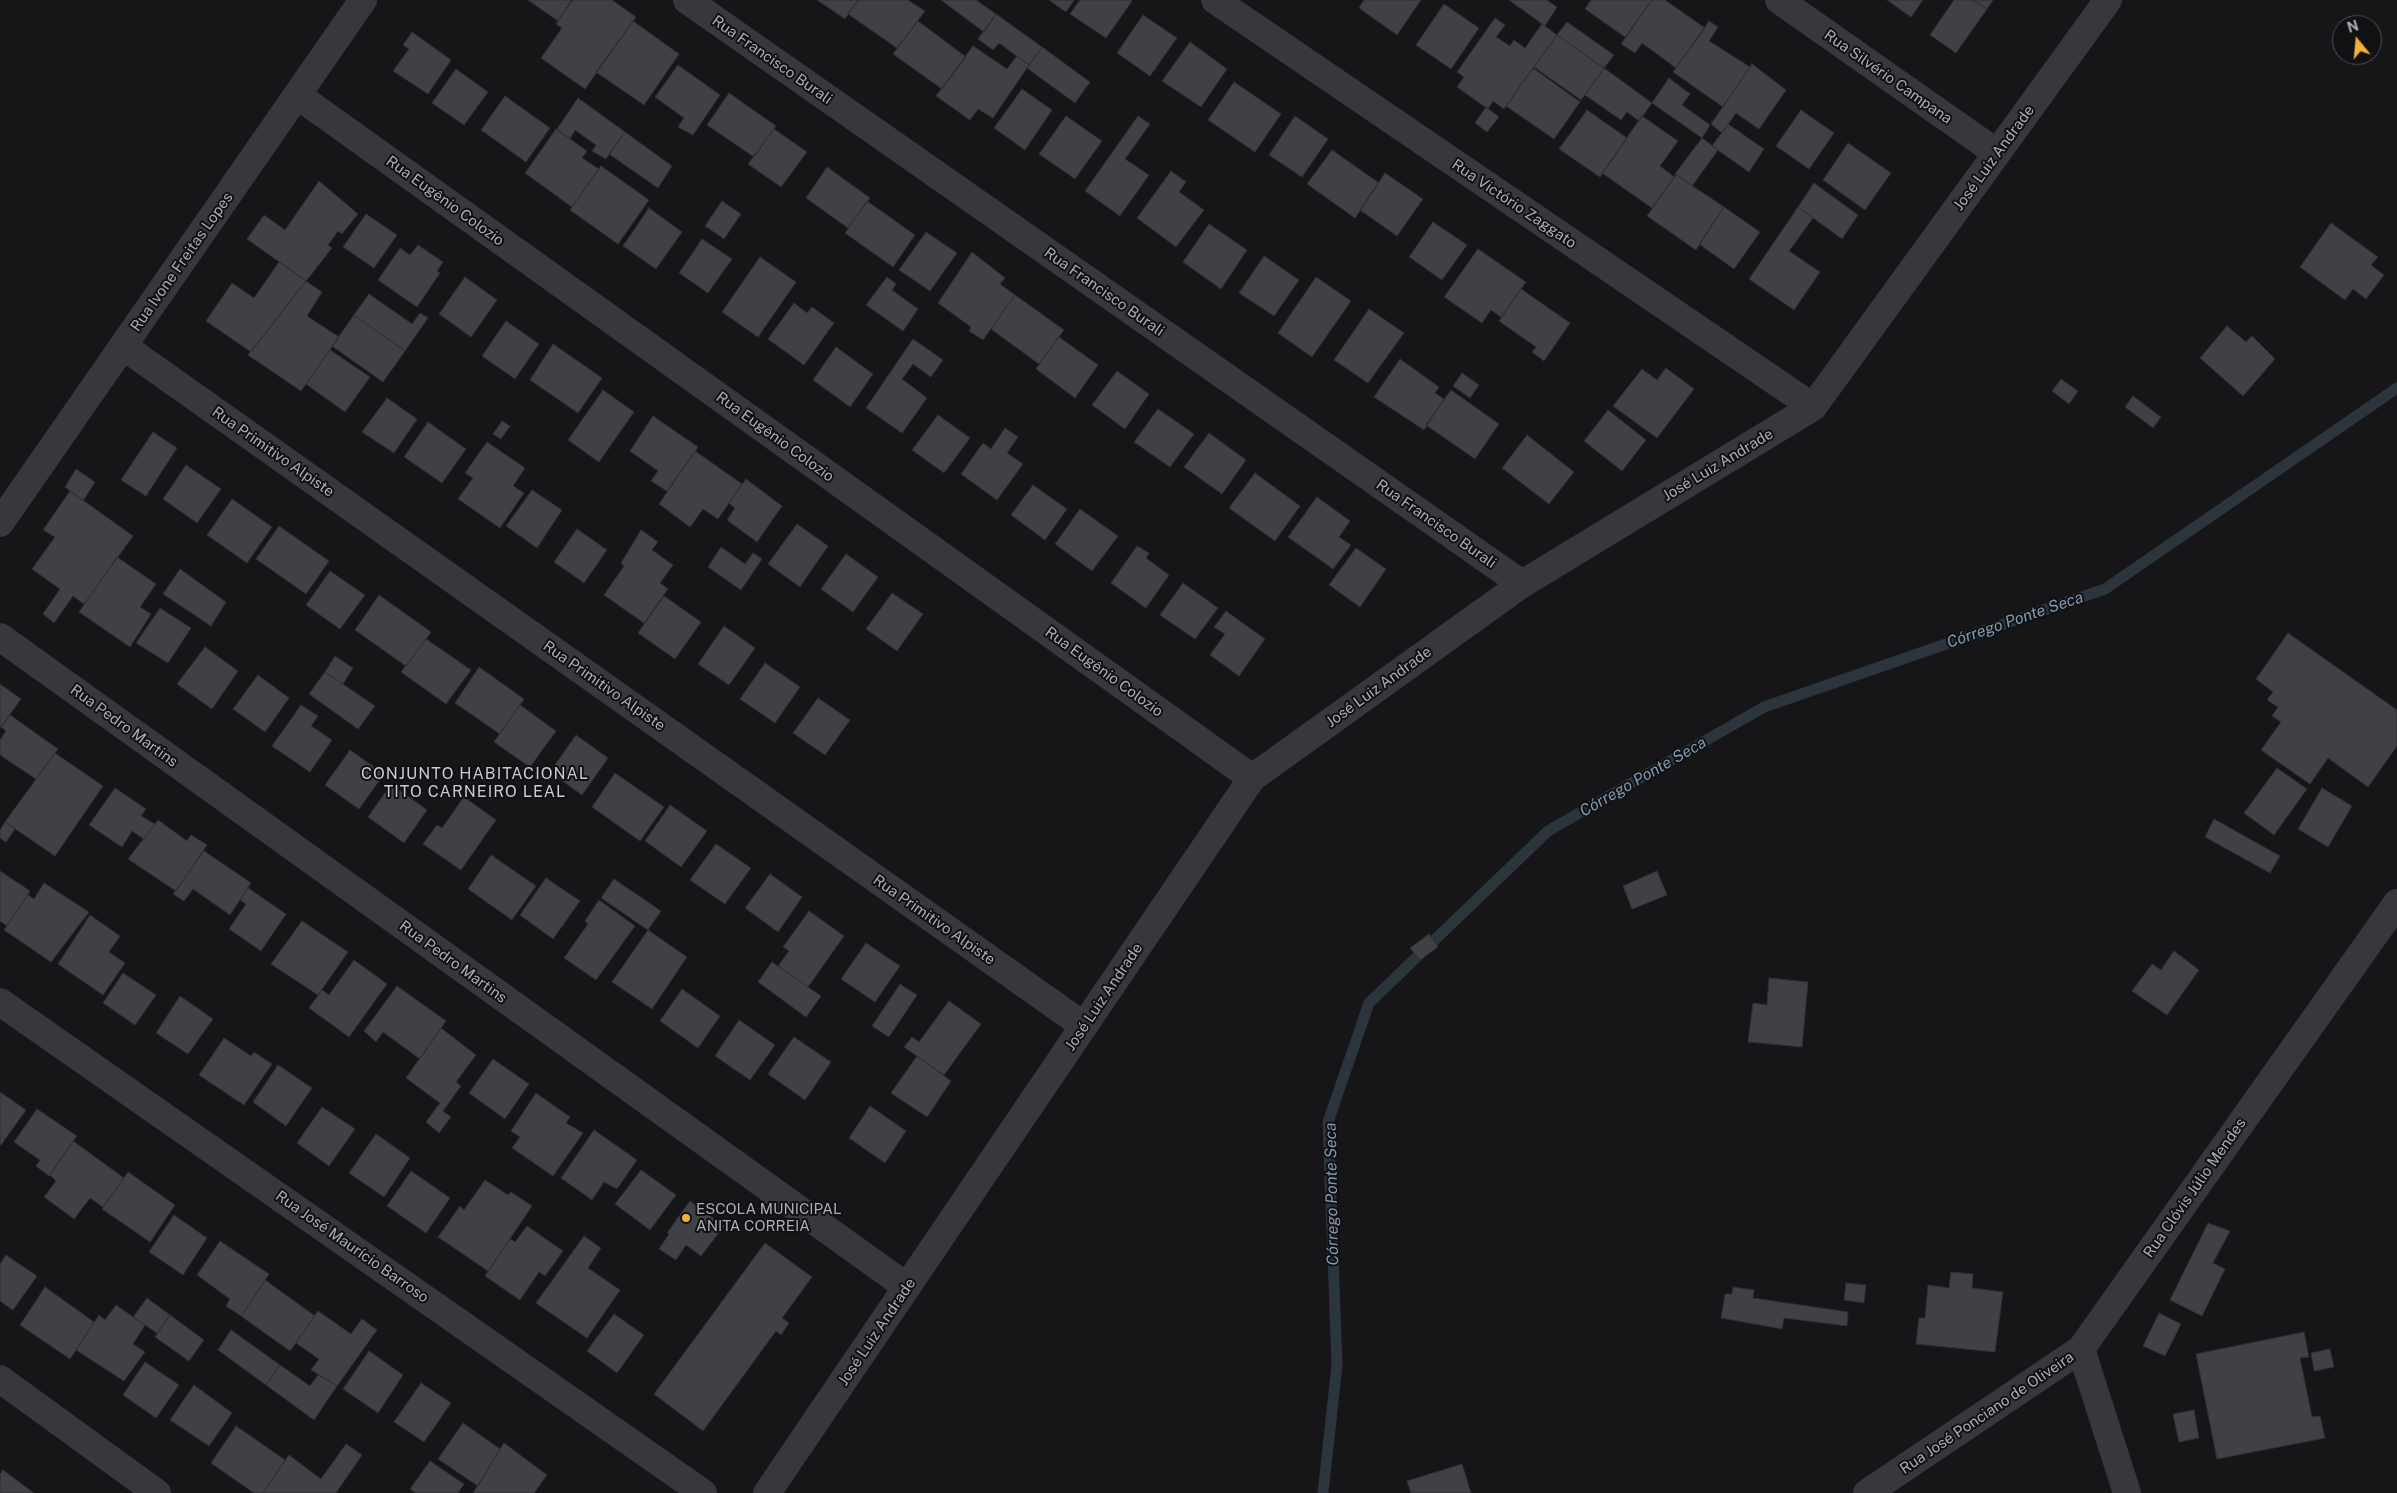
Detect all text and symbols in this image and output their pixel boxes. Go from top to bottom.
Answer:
street label: Rua Francisco Burali [708,12,836,108]
north arrow [2332,15,2382,65]
text: N [2345,17,2360,36]
street label: Rua Silvério Campana [1821,26,1955,128]
street label: José Luiz Andrade [1950,102,2038,214]
street label: Rua Eugênio Colozio [383,152,507,250]
street label: Rua Victório Zaggato [1448,156,1580,252]
street label: Rua Ivone Freitas Lopes [127,189,237,335]
street label: Rua Francisco Burali [1040,244,1168,340]
street label: Rua Eugênio Colozio [713,388,837,486]
street label: Rua Primitivo Alpiste [208,403,338,501]
street label: José Luiz Andrade [1659,425,1777,505]
street label: Rua Francisco Burali [1372,476,1500,572]
water label: Córrego Ponte Seca [1944,588,2086,652]
street label: Rua Eugênio Colozio [1042,623,1166,721]
street label: Rua Primitivo Alpiste [539,637,669,735]
street label: José Luiz Andrade [1323,643,1435,731]
street label: Rua Pedro Martins [67,681,181,771]
water label: Córrego Ponte Seca [1576,733,1710,821]
district label: CONJUNTO HABITACIONAL TITO CARNEIRO LEAL [358,764,592,802]
street label: Rua Primitivo Alpiste [869,871,999,969]
street label: Rua Pedro Martins [396,917,510,1007]
street label: José Luiz Andrade [1061,940,1147,1054]
street label: Rua Clóvis Júlio Mendes [2140,1115,2250,1261]
water label: Córrego Ponte Seca [1321,1122,1343,1266]
street label: Rua José Maurício Barroso [272,1187,432,1307]
place label: ESCOLA MUNICIPAL ANITA CORREIA [696,1200,842,1235]
marker: ESCOLA MUNICIPAL ANITA CORREIA [680,1212,692,1224]
street label: José Luiz Andrade [834,1275,920,1389]
street label: Rua José Ponciano de Oliveira [1897,1348,2077,1478]

